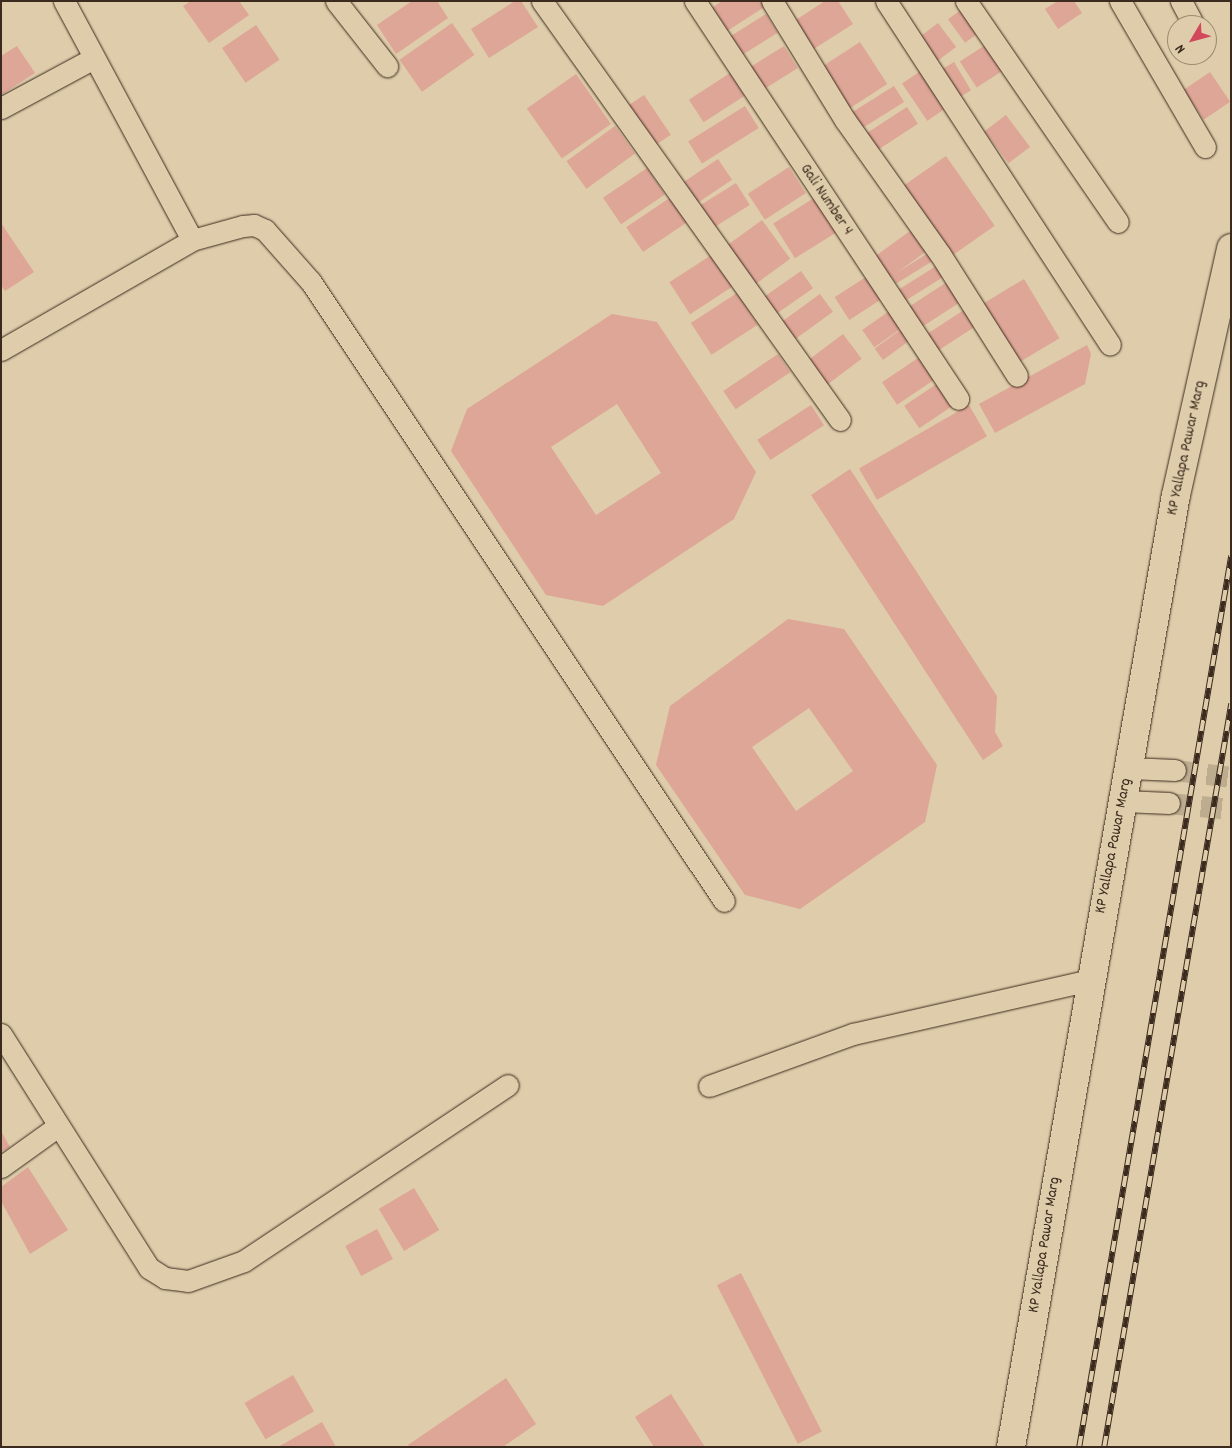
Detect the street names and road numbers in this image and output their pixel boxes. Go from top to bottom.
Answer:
street label: Gali Number 4 [795,161,857,239]
street label: KP Yallapa Pawar Marg [1163,379,1211,517]
street label: KP Yallapa Pawar Marg [1091,777,1137,915]
street label: KP Yallapa Pawar Marg [1025,1176,1065,1314]

